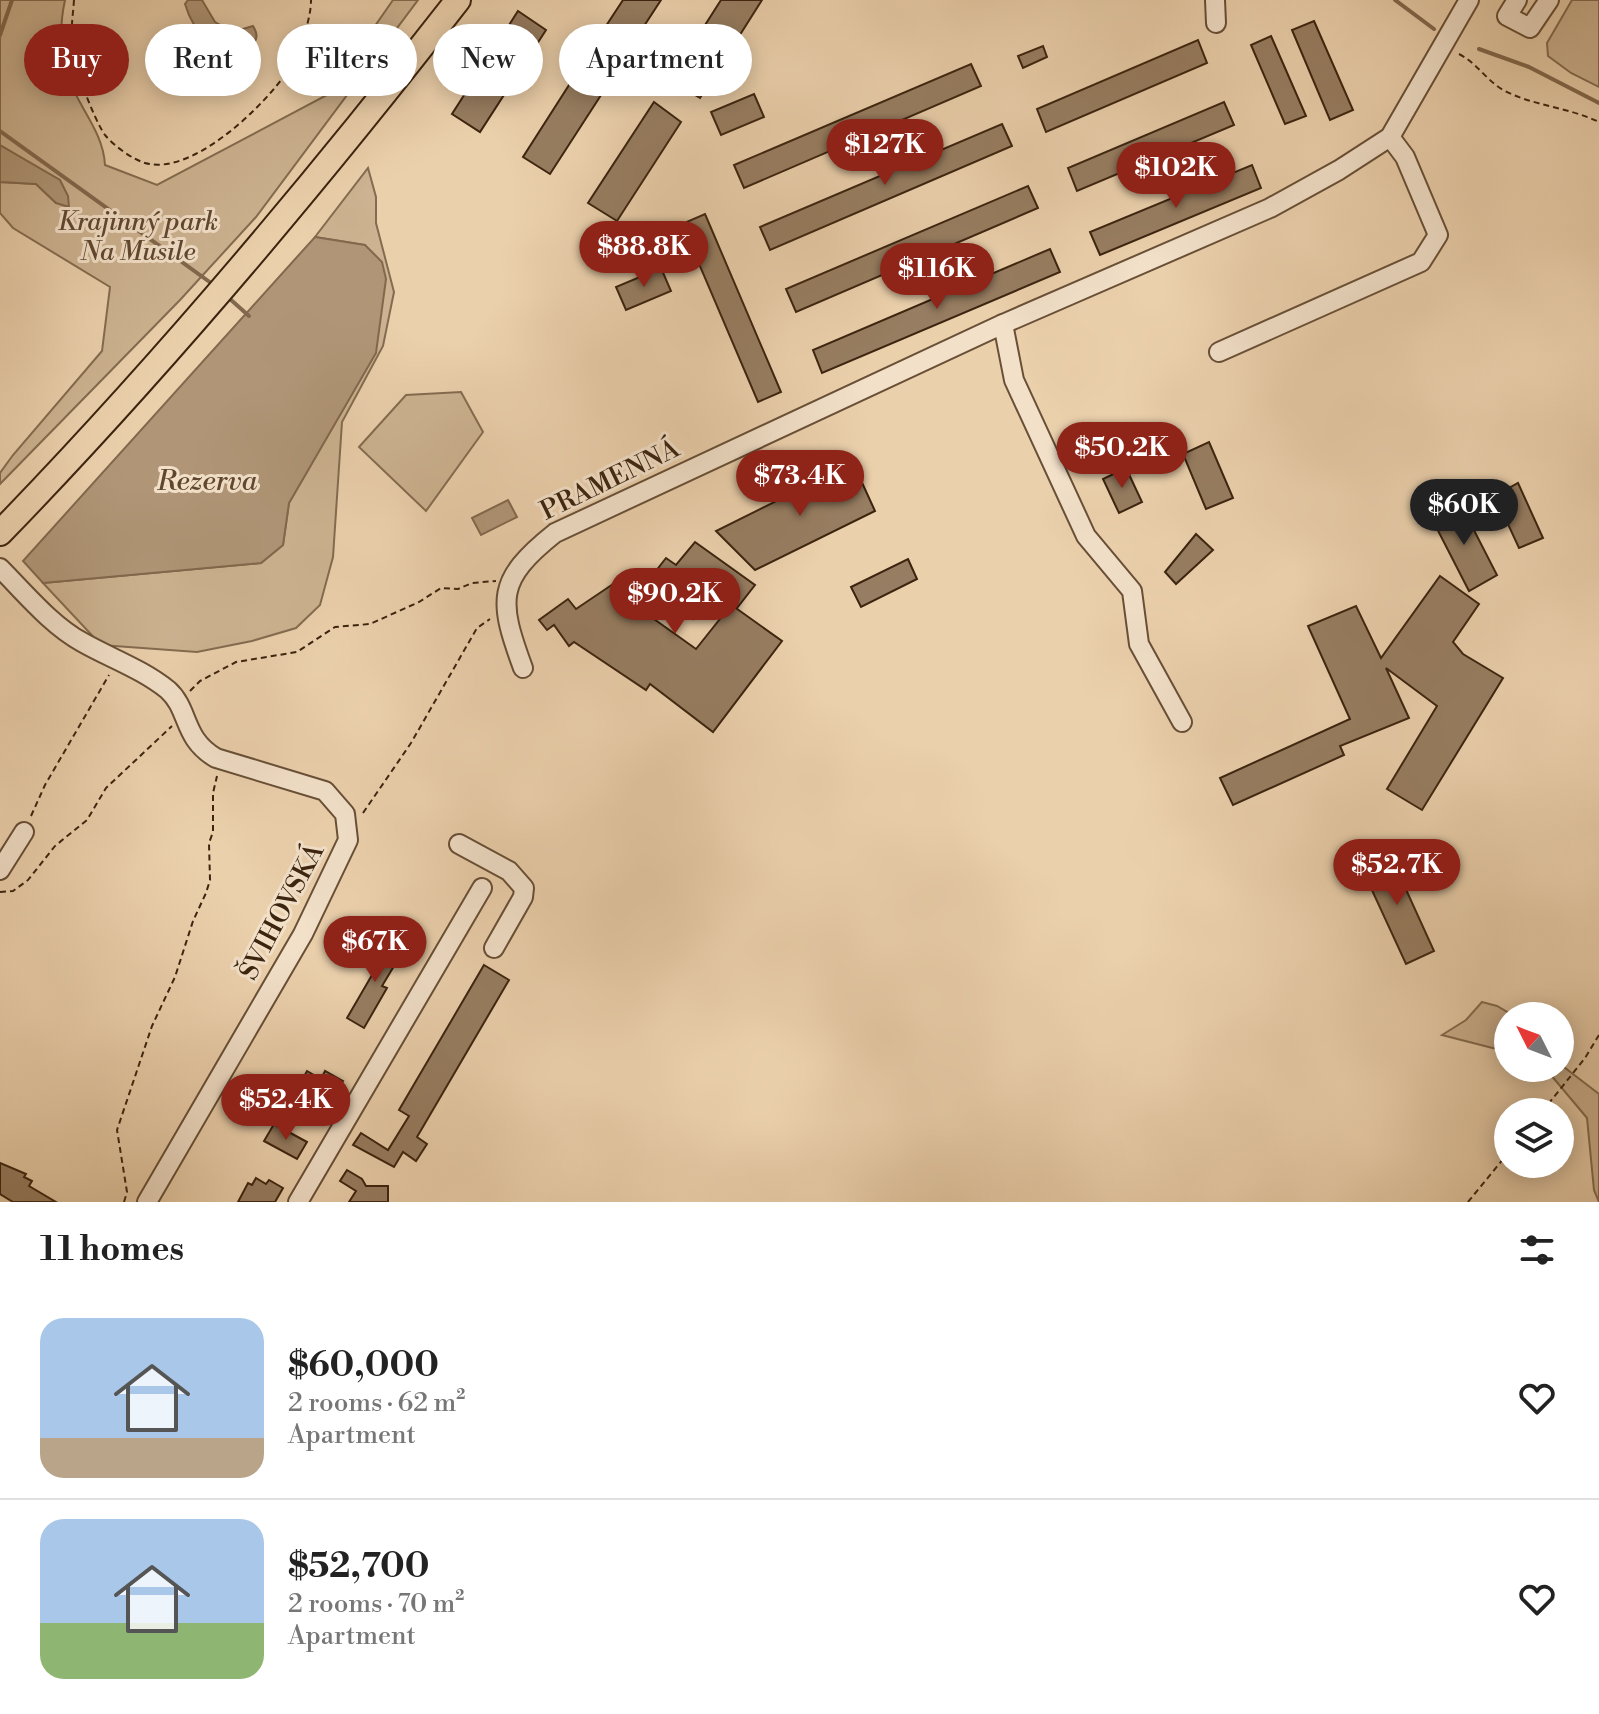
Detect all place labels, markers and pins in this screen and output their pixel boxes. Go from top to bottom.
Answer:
pin: $127K [829,119,941,187]
pin: $102K [1120,142,1232,210]
pin: $88.8K [579,221,709,289]
pin: $116K [881,243,993,311]
pin: $50.2K [1057,422,1187,490]
pin: $73.4K [735,450,865,518]
pin: $60K [1417,479,1511,547]
pin: $90.2K [610,568,740,636]
pin: $52.7K [1332,839,1462,907]
pin: $67K [328,916,422,984]
pin: $52.4K [221,1074,351,1142]

